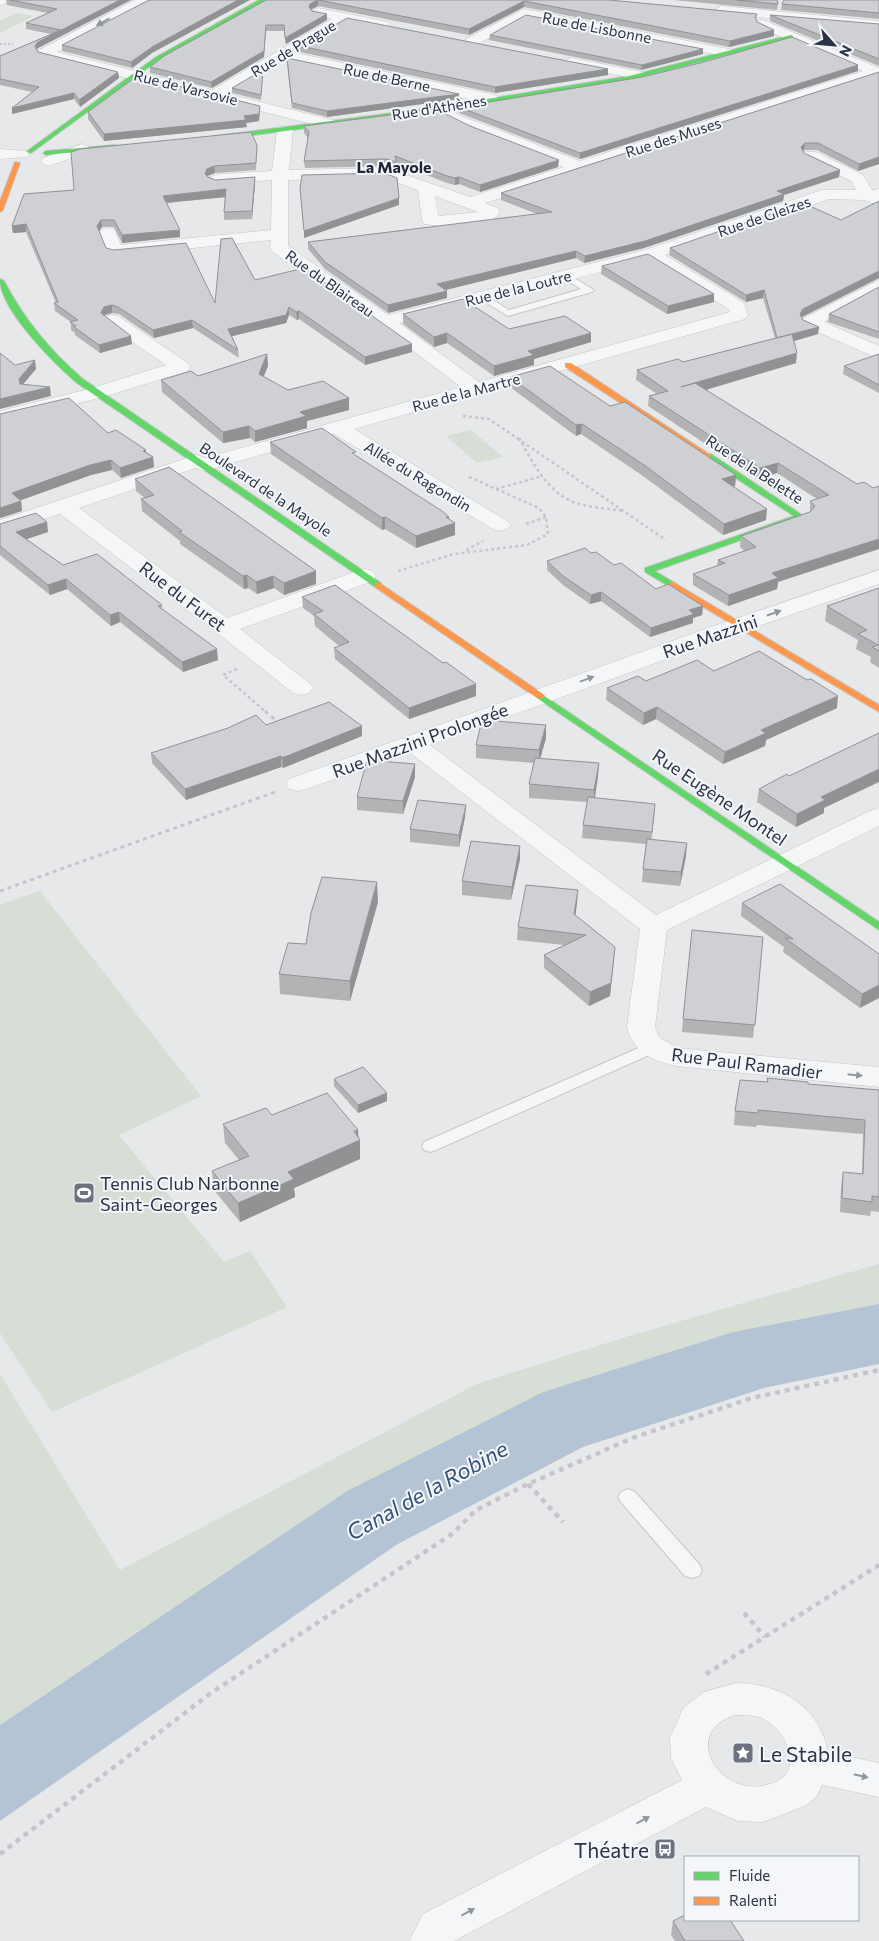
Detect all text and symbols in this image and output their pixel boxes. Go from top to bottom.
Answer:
street label: Rue de Lisbonne [541,8,653,46]
street label: Rue de Prague [247,15,339,80]
one-way arrow [96,18,110,26]
north arrow [809,20,859,70]
text: N [836,43,856,60]
street label: Rue de Berne [342,59,432,95]
street label: Rue de Varsovie [132,65,240,109]
street label: Rue d'Athènes [390,91,488,123]
street label: Rue des Muses [623,113,723,161]
district label: La Mayole [356,157,432,176]
street label: Rue de Gleizes [715,192,813,240]
street label: Rue du Blaireau [282,246,378,320]
street label: Rue de la Loutre [463,266,573,310]
street label: Rue de la Martre [410,369,522,415]
street label: Rue de la Belette [703,431,807,507]
street label: Allée du Ragondin [361,437,475,515]
street label: Boulevard de la Mayole [197,438,335,540]
street label: Rue du Furet [135,556,231,636]
one-way arrow [766,609,781,617]
street label: Rue Mazzini [660,610,760,662]
one-way arrow [580,675,595,682]
street label: Rue Mazzini Prolongée [329,698,511,782]
street label: Rue Eugène Montel [649,744,791,850]
street label: Rue Paul Ramadier [670,1043,824,1083]
one-way arrow [848,1071,864,1079]
place label: Tennis Club Narbonne Saint-Georges [100,1172,279,1215]
sports icon: Tennis Club Narbonne Saint-Georges [72,1181,96,1205]
water label: Canal de la Robine [342,1434,513,1546]
place icon: Le Stabile [731,1741,755,1765]
place label: Le Stabile [759,1741,852,1766]
one-way arrow [854,1772,869,1780]
one-way arrow [635,1816,650,1824]
place label: Théatre [574,1837,649,1862]
bus stop icon: Théatre [653,1837,677,1861]
legend [684,1856,859,1921]
text: Fluide [729,1866,770,1884]
text: Ralenti [729,1891,777,1909]
one-way arrow [461,1908,475,1916]

